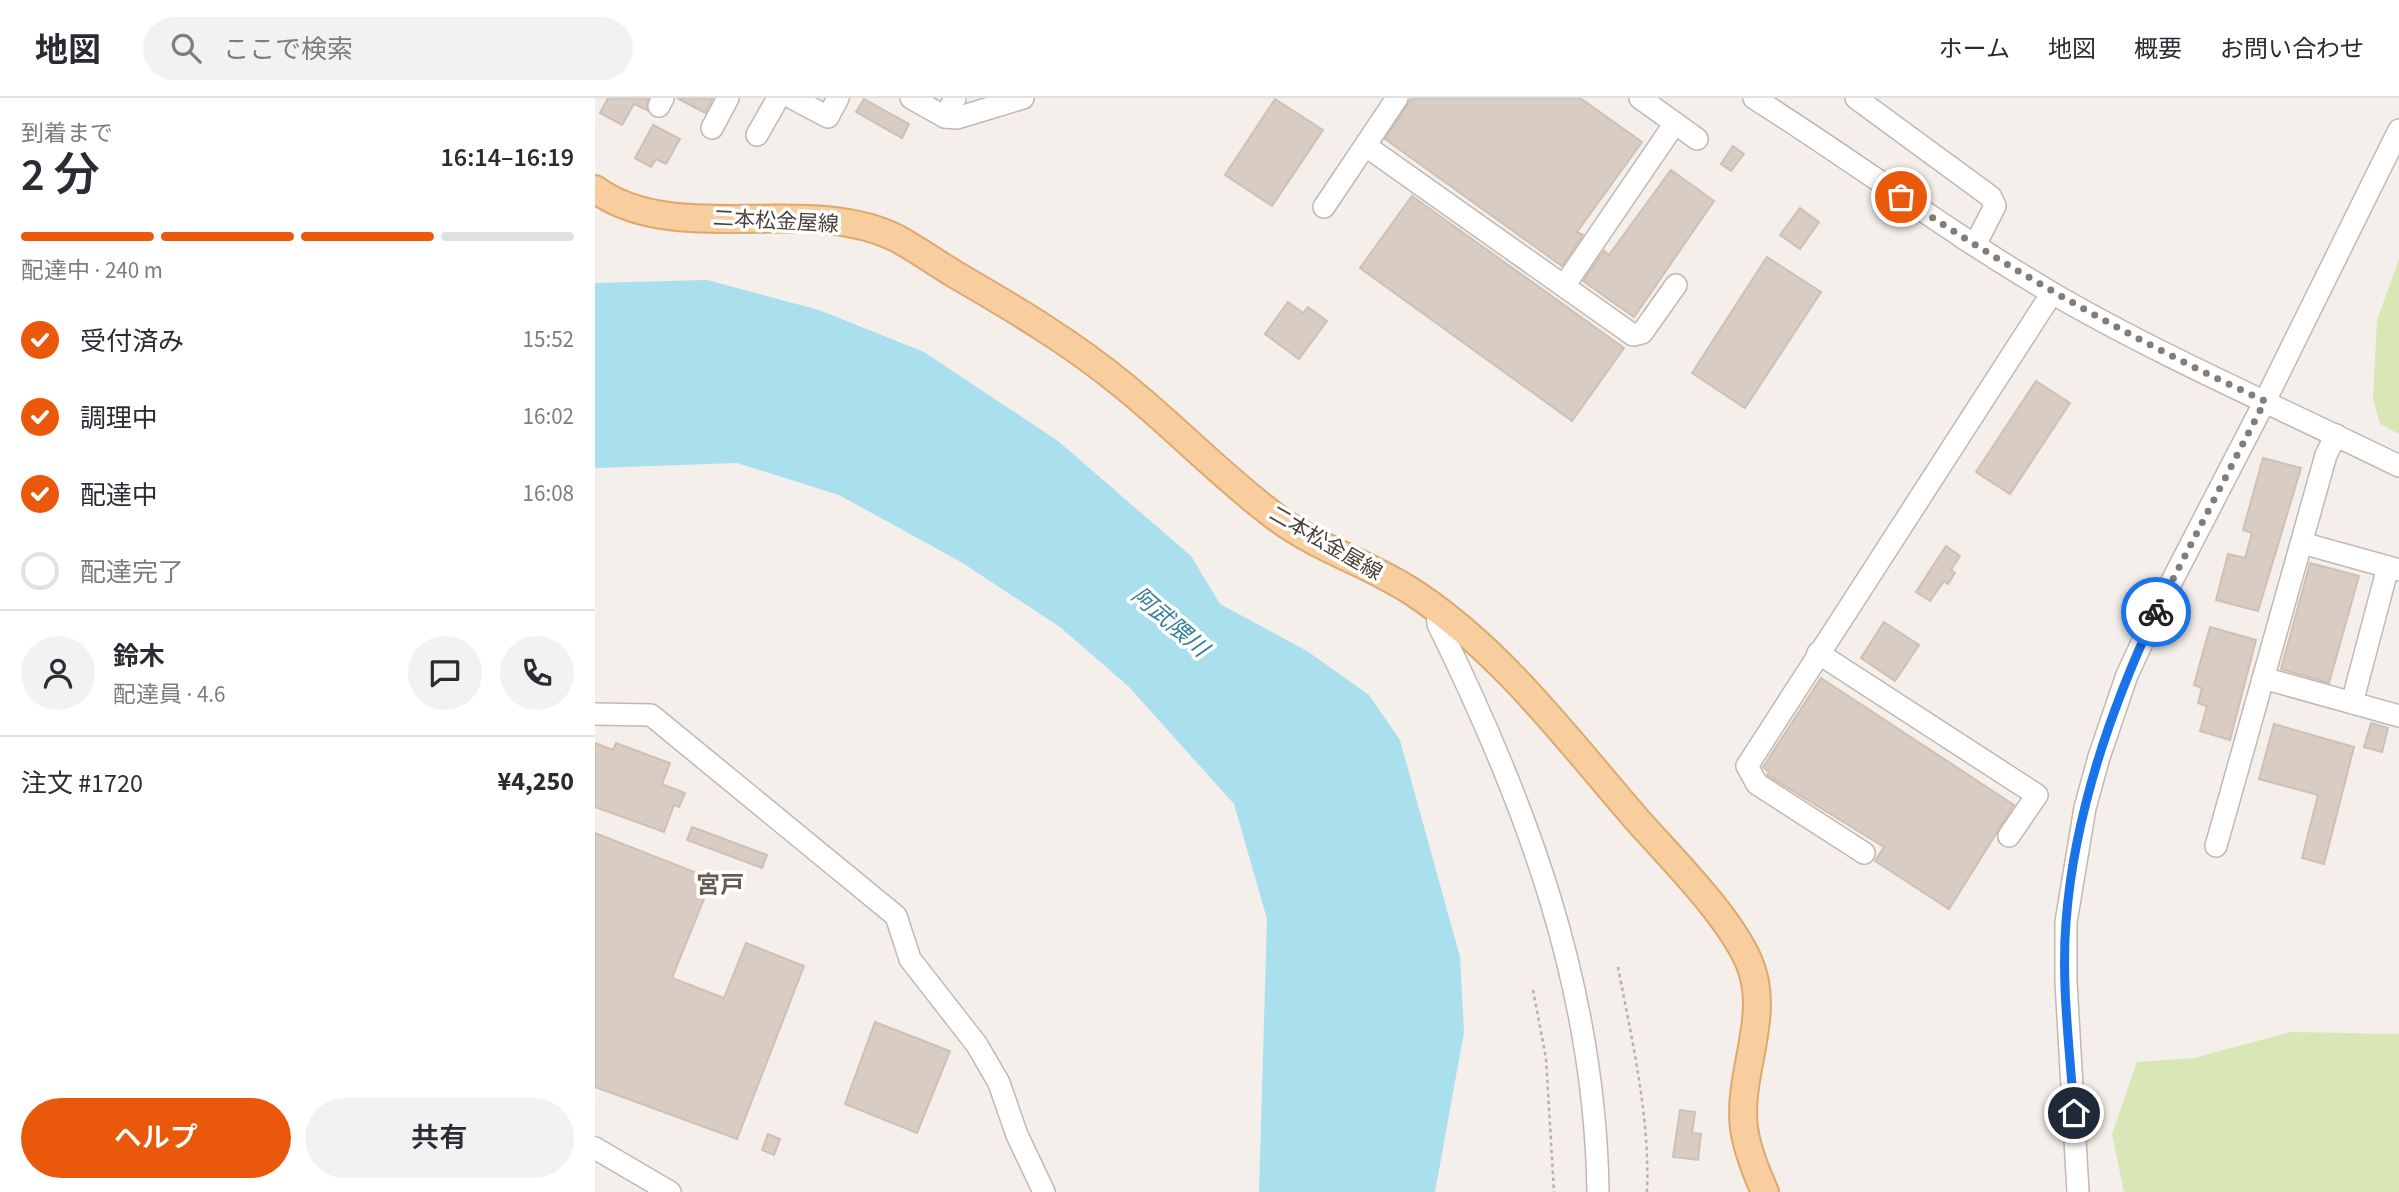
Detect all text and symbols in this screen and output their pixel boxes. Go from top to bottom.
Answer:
search box [143,17,633,80]
text: 地図 [35,27,101,74]
icon: search [167,29,205,67]
text: ここで検索 [223,31,353,68]
text: ホーム [1939,32,2010,67]
text: 地図 [2048,32,2096,67]
text: 概要 [2134,32,2182,67]
text: お問い合わせ [2220,32,2364,67]
text: 到着まで [21,117,113,150]
text: 16:14–16:19 [441,139,574,176]
text: 2 分 [21,143,100,208]
pin [1871,167,1931,227]
icon: bag [1882,178,1920,216]
street label: 二本松金屋線 [712,203,840,239]
text: 配達中 · 240 m [21,254,163,287]
icon: check [21,321,59,359]
text: 受付済み [80,323,184,360]
text: 15:52 [523,323,574,356]
icon: check [21,398,59,436]
text: 調理中 [80,400,158,437]
text: 16:02 [523,400,574,433]
icon: check [21,475,59,513]
text: 配達中 [80,477,158,514]
text: 16:08 [523,477,574,510]
street label: 二本松金屋線 [1264,499,1388,587]
text: 配達完了 [80,554,184,591]
courier [2121,577,2191,647]
water label: 阿武隈川 [1124,579,1218,667]
icon: bike [2137,593,2175,631]
button: person [21,636,95,710]
button: chat [408,636,482,710]
button: phone [500,636,574,710]
text: 鈴木 [113,638,165,675]
text: 配達員 · 4.6 [113,678,226,711]
text: ¥4,250 [498,763,574,800]
text: 注文 #1720 [21,765,143,802]
district label: 宮戸 [696,868,744,903]
pin [2044,1083,2104,1143]
icon: home [2055,1094,2093,1132]
button: ヘルプ [21,1098,291,1178]
button: 共有 [305,1098,574,1178]

